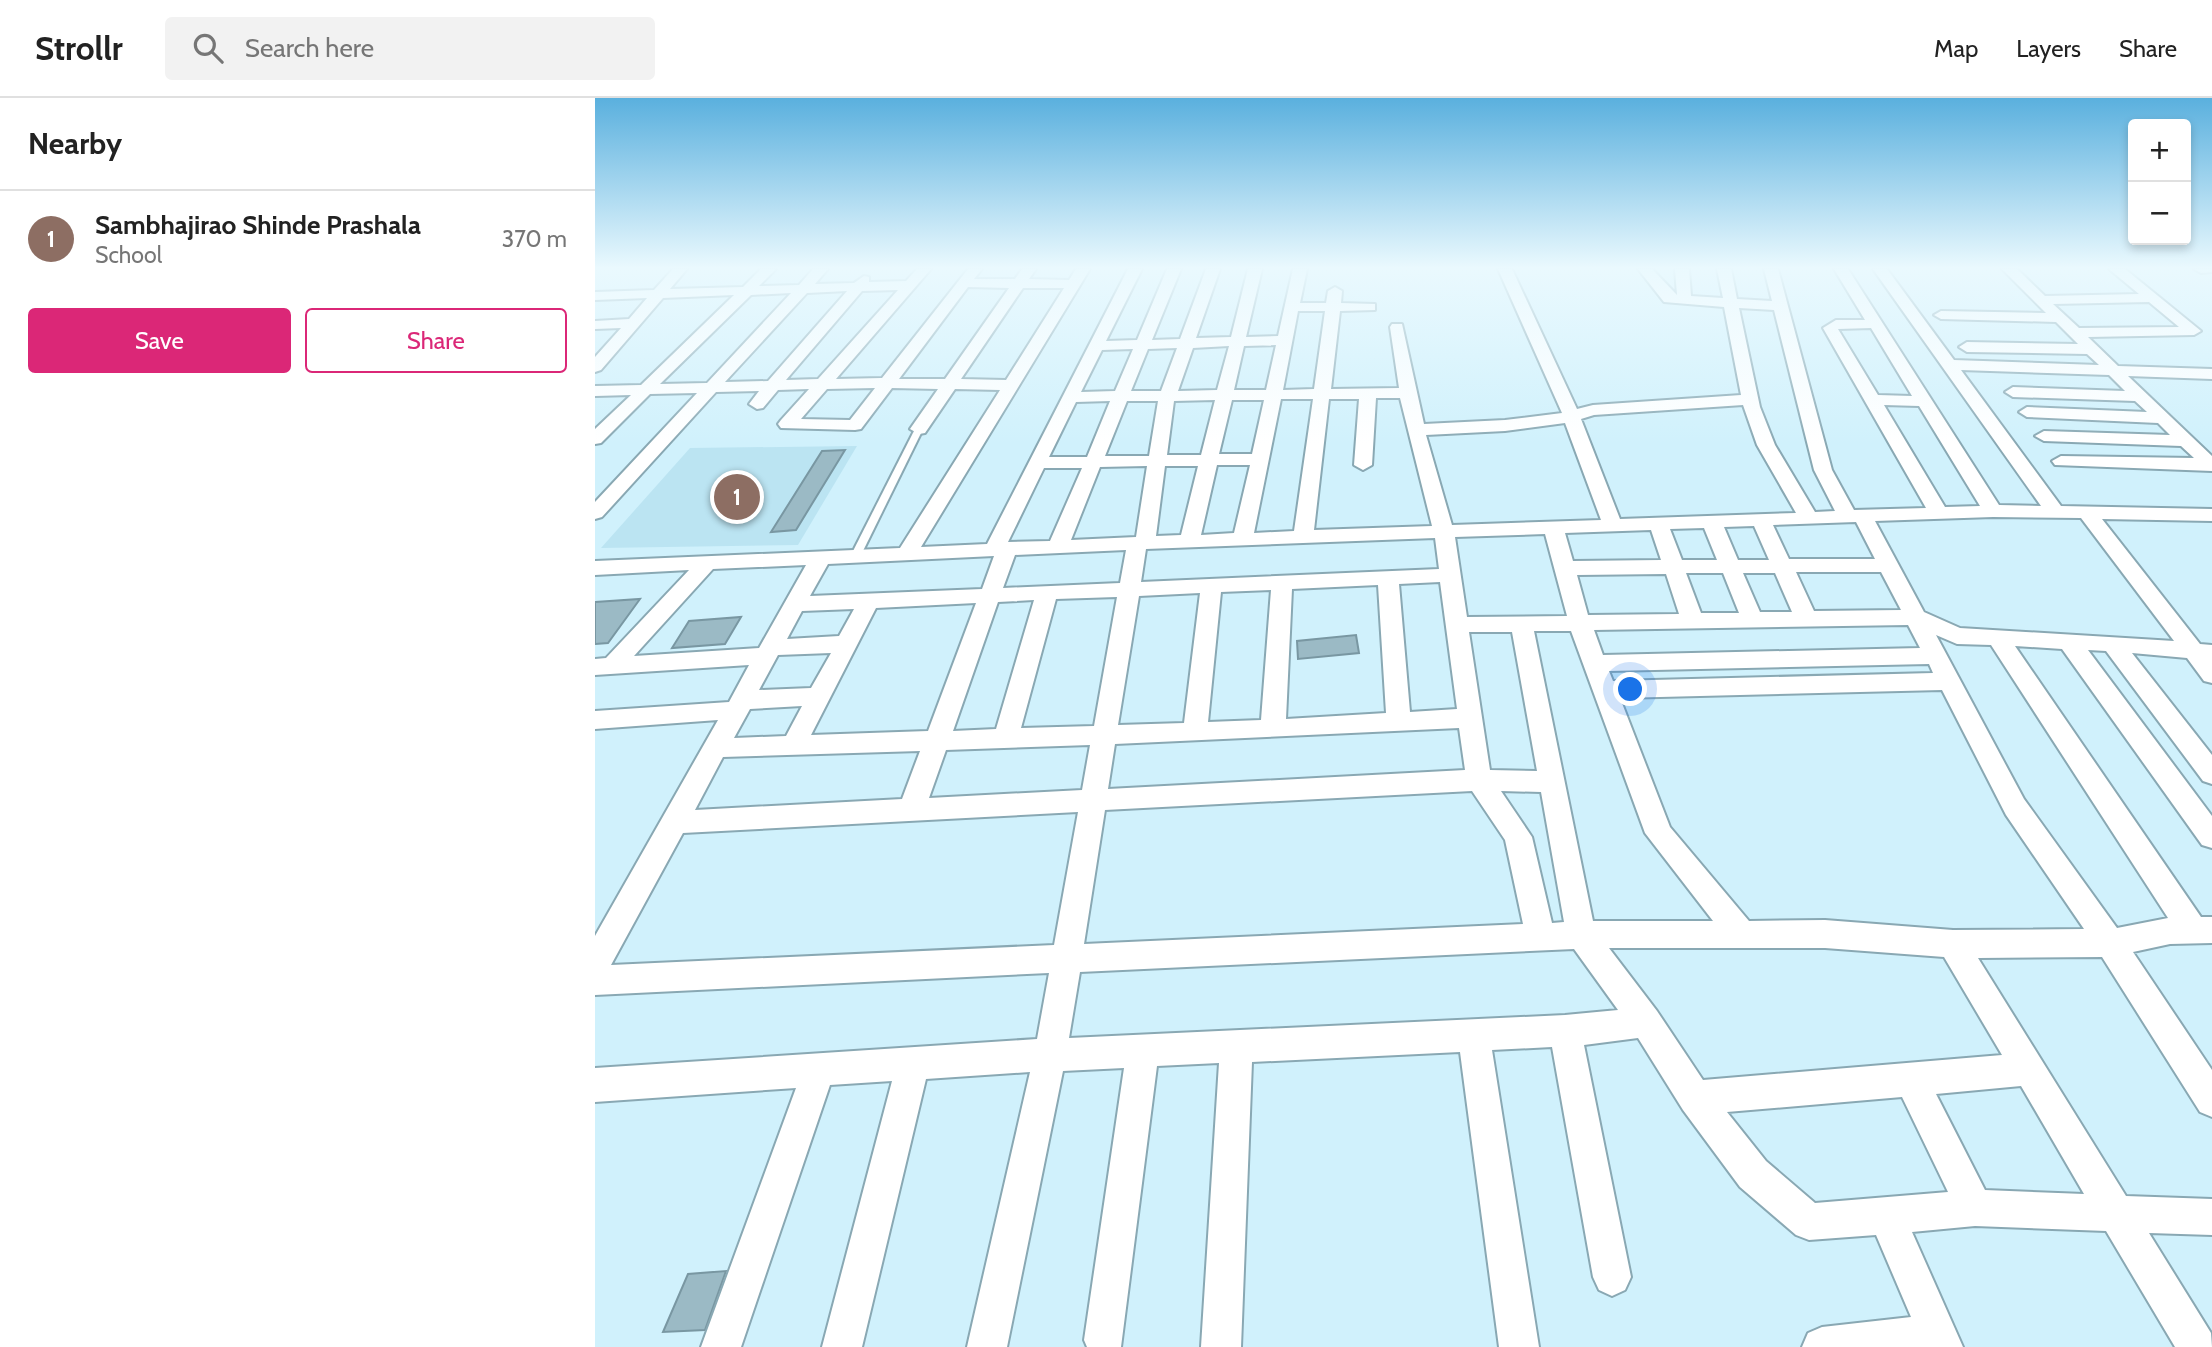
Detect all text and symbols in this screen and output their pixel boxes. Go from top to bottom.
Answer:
search box [165,17,655,80]
text: Strollr [35,28,123,68]
icon: search [189,29,227,67]
text: Search here [245,32,374,64]
text: Map [1934,34,1978,63]
text: Layers [2016,34,2081,63]
text: Share [2119,34,2177,63]
map controls [2128,119,2191,245]
button: + [2128,119,2191,182]
text: Nearby [28,125,122,162]
button: − [2128,182,2191,245]
text: Sambhajirao Shinde Prashala [95,209,421,241]
text: 1 [47,225,55,253]
text: 370 m [502,225,567,253]
text: School [95,241,162,269]
button: Save [28,308,291,373]
button: Share [305,308,567,373]
pin: 1 [714,471,760,523]
your location [1613,672,1647,706]

